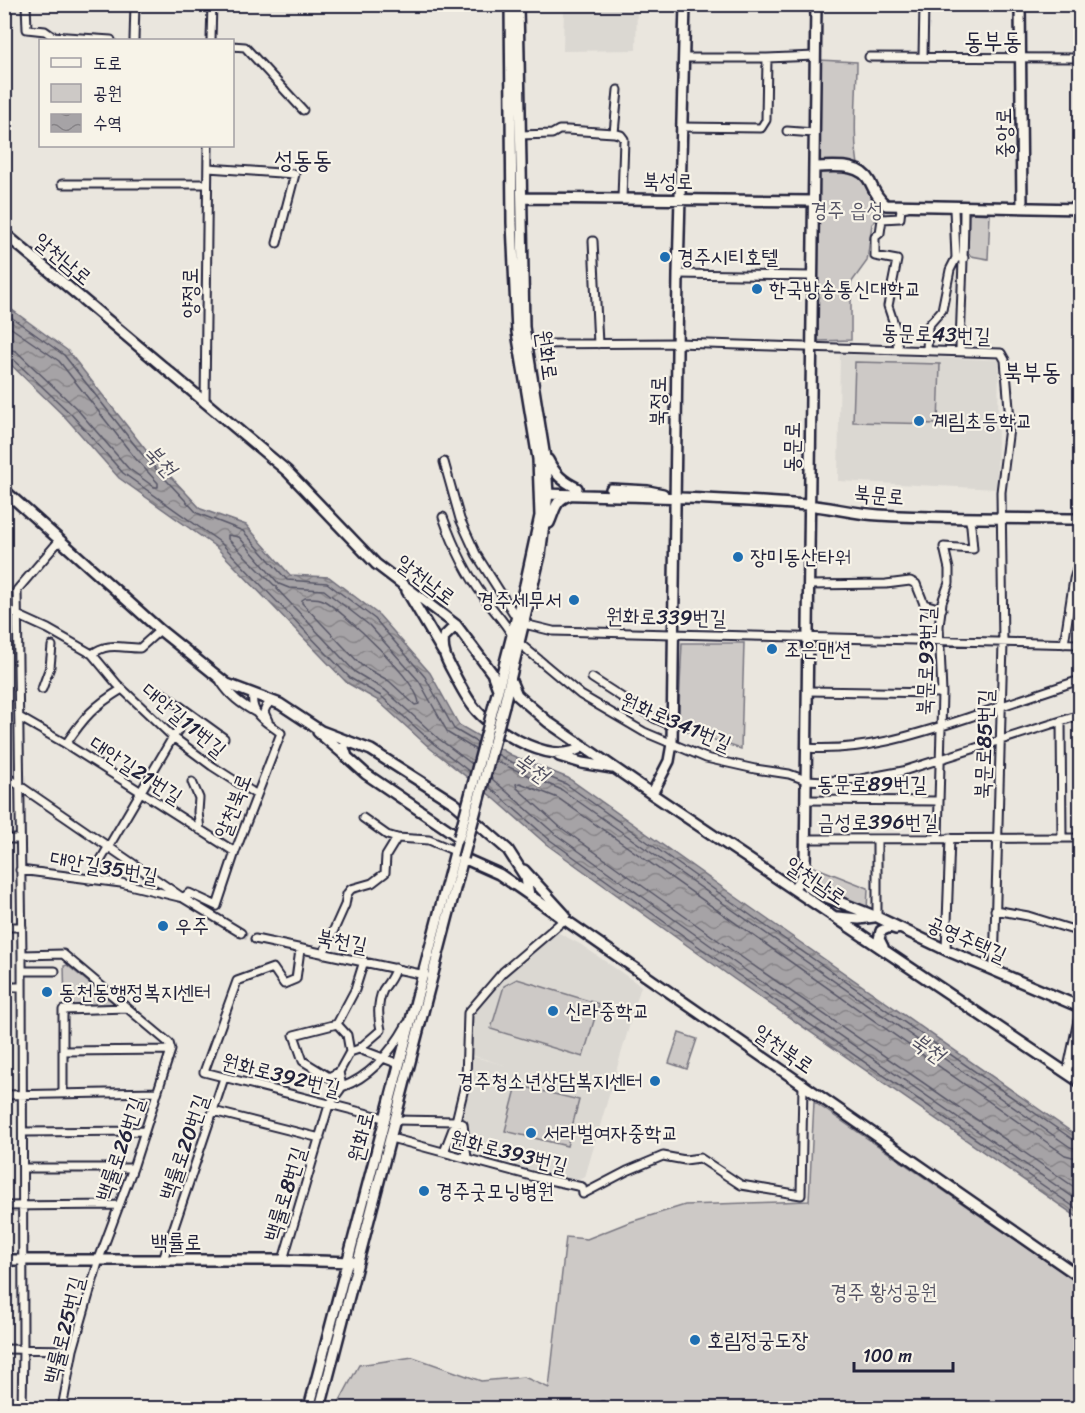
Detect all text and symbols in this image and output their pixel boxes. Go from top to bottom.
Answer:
district label: 동부동 [964,20,1022,62]
legend [39,39,234,147]
text: 도로 [93,47,122,79]
text: 공원 [93,77,122,109]
text: 수역 [93,107,122,139]
street label: 중앙로 [985,107,1023,159]
district label: 성동동 [274,139,332,181]
street label: 북성로 [642,162,694,200]
park label: 경주 읍성 [810,191,884,229]
street label: 알천남로 [25,223,101,295]
place label: 경주시티호텔 [677,238,778,276]
marker: 경주시티호텔 [658,250,672,264]
street label: 양정로 [171,268,209,318]
place label: 한국방송통신대학교 [769,270,921,308]
marker: 한국방송통신대학교 [750,282,764,296]
street label: 동문로43번길 [881,313,991,355]
street label: 원화로 [525,327,569,383]
district label: 북부동 [1003,351,1061,393]
street label: 북정로 [639,375,677,427]
place label: 계림초등학교 [931,402,1032,440]
marker: 계림초등학교 [912,414,926,428]
street label: 동문로 [773,421,811,473]
water label: 북천 [134,434,189,488]
street label: 북문로 [852,474,906,516]
place label: 장미동산타워 [750,538,851,576]
street label: 알천남로 [388,544,464,616]
marker: 장미동산타워 [731,550,745,564]
place label: 경주세무서 [478,581,562,619]
marker: 경주세무서 [567,593,581,607]
street label: 원화로339번길 [605,597,727,637]
street label: 북문로93번길 [905,606,947,716]
place label: 조은맨션 [784,630,852,668]
marker: 조은맨션 [765,642,779,656]
street label: 대안길11번길 [133,672,236,768]
street label: 원화로341번길 [614,681,738,763]
street label: 북문로85번길 [963,688,1005,800]
street label: 대안길21번길 [81,725,191,815]
water label: 북천 [506,741,559,795]
street label: 동문로89번길 [817,765,927,803]
street label: 알천북로 [203,768,263,844]
street label: 금성로396번길 [818,803,939,841]
street label: 대안길35번길 [47,839,161,895]
street label: 알천남로 [777,846,855,916]
street label: 공영주택길 [921,904,1013,974]
place label: 우주 [175,907,209,945]
street label: 북천길 [313,918,371,965]
marker: 우주 [156,919,170,933]
place label: 동천동행정복지센터 [59,973,211,1011]
marker: 동천동행정복지센터 [40,985,54,999]
place label: 신라중학교 [565,992,650,1030]
marker: 신라중학교 [546,1004,560,1018]
street label: 알천북로 [745,1014,823,1084]
water label: 북천 [902,1021,955,1075]
street label: 원화로392번길 [218,1042,344,1108]
place label: 경주청소년상담복지센터 [457,1062,643,1100]
marker: 경주청소년상담복지센터 [648,1074,662,1088]
street label: 백률로20번길 [148,1089,220,1205]
street label: 백률로26번길 [84,1091,156,1207]
street label: 원화로 [336,1108,386,1166]
place label: 서라벌여자중학교 [543,1114,678,1152]
street label: 원화로393번길 [446,1119,572,1185]
marker: 서라벌여자중학교 [524,1126,538,1140]
street label: 백률로8번길 [253,1142,317,1246]
place label: 경주굿모닝병원 [436,1172,554,1210]
marker: 경주굿모닝병원 [417,1184,431,1198]
street label: 백률로 [151,1223,201,1261]
street label: 백률로25번길 [32,1272,96,1388]
park label: 경주 황성공원 [831,1273,937,1311]
place label: 호림정궁도장 [707,1321,808,1359]
marker: 호림정궁도장 [688,1333,702,1347]
scale bar [854,1335,953,1373]
text: 100 m [863,1340,912,1372]

